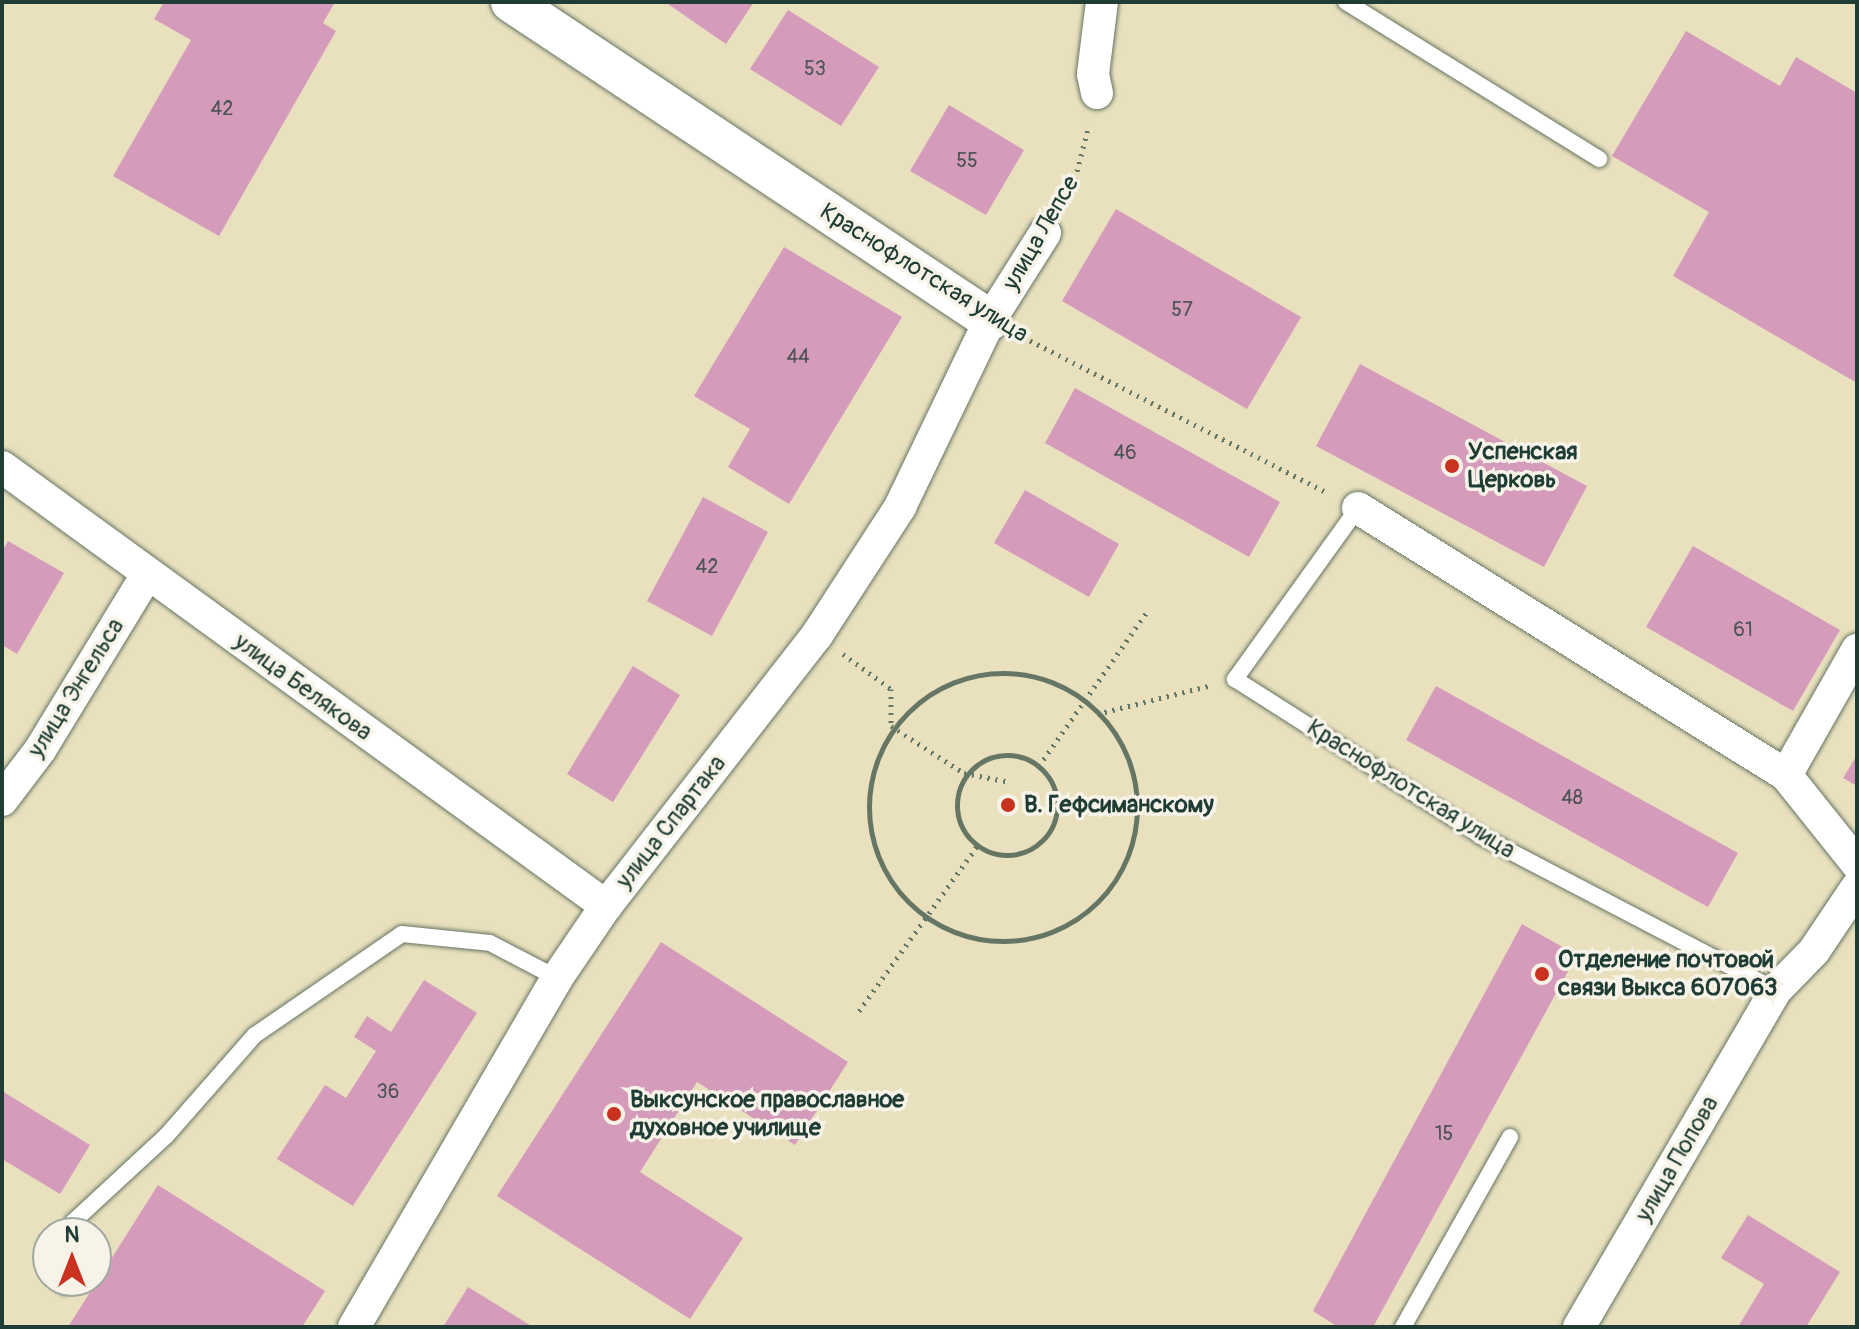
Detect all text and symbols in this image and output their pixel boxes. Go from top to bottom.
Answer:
house number: 53 [804,56,826,80]
house number: 42 [211,96,233,120]
house number: 55 [956,148,978,172]
street label: улица Лепсе [997,171,1085,295]
street label: Краснофлотская улица [815,197,1033,349]
house number: 57 [1171,297,1193,321]
house number: 44 [786,344,810,368]
place label: Успенская Церковь [1468,438,1578,494]
house number: 46 [1113,440,1137,464]
marker: Успенская Церковь [1443,457,1461,475]
house number: 42 [696,554,718,578]
street label: улица Энгельса [22,613,130,763]
house number: 61 [1733,617,1753,641]
street label: улица Белякова [228,627,378,747]
street label: Краснофлотская улица [1302,713,1520,865]
street label: улица Спартака [610,750,732,894]
house number: 48 [1561,785,1583,809]
place label: В. Гефсиманскому [1024,791,1214,819]
marker: В. Гефсиманскому [999,796,1017,814]
place label: Отделение почтовой связи Выкса 607063 [1558,946,1778,1002]
marker: Отделение почтовой связи Выкса 607063 [1533,965,1551,983]
house number: 36 [377,1079,399,1103]
place label: Выксунское православное духовное училище [630,1086,904,1142]
street label: улица Попова [1629,1091,1725,1227]
marker: Выксунское православное духовное училище [605,1105,623,1123]
house number: 15 [1435,1121,1453,1145]
north arrow [32,1217,112,1297]
text: N [65,1221,79,1249]

